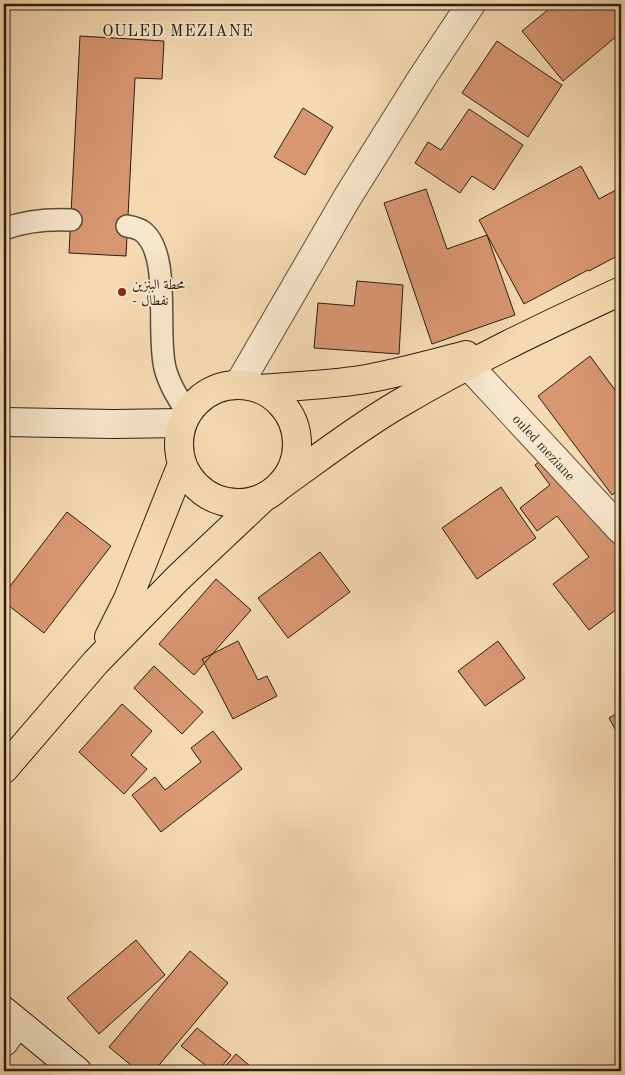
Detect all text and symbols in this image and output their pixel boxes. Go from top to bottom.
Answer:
district label: OULED MEZIANE [102,24,254,40]
place label: محطة البنزين - نفطال [132,278,186,308]
marker: محطة البنزين - نفطال [116,286,128,298]
street label: ouled meziane [510,412,577,484]

